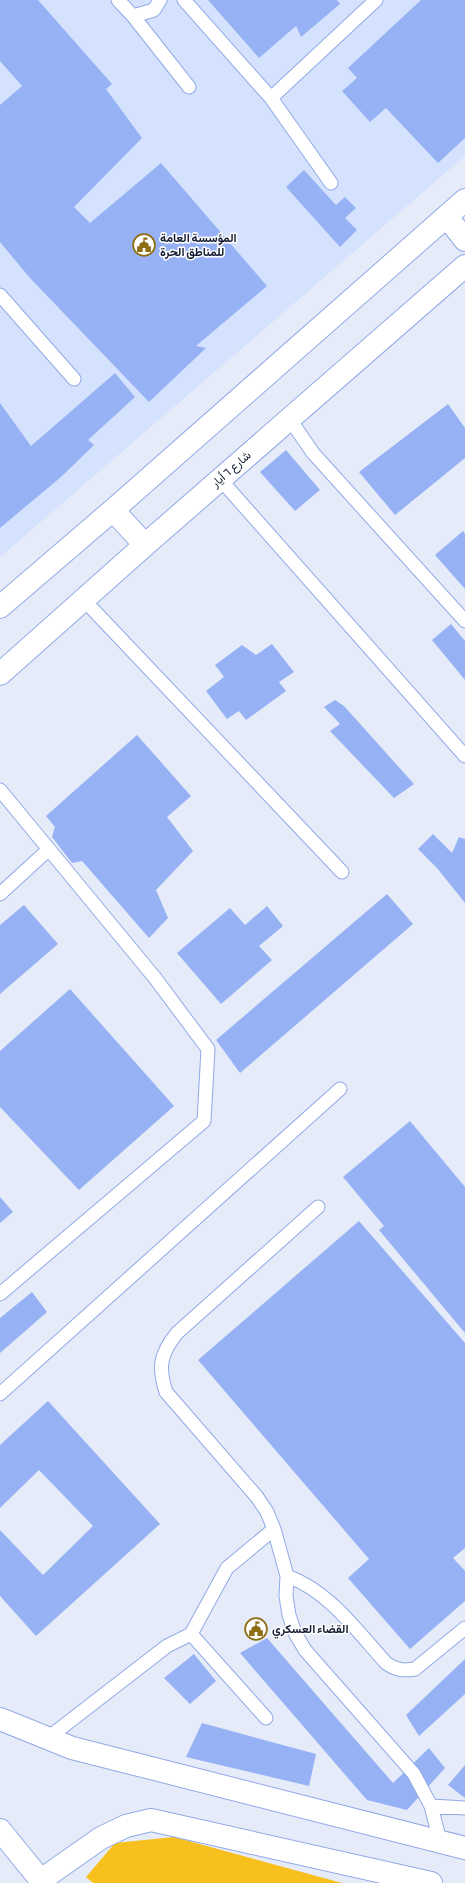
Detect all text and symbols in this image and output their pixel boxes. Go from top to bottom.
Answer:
public building icon: المؤسسة العامة للمناطق الحرة [131,232,157,258]
place label: المؤسسة العامة للمناطق الحرة [160,232,237,260]
street label: شارع ٦ أيار [208,448,255,492]
public building icon: القضاء العسكري [243,1616,269,1642]
place label: القضاء العسكري [272,1623,349,1639]

